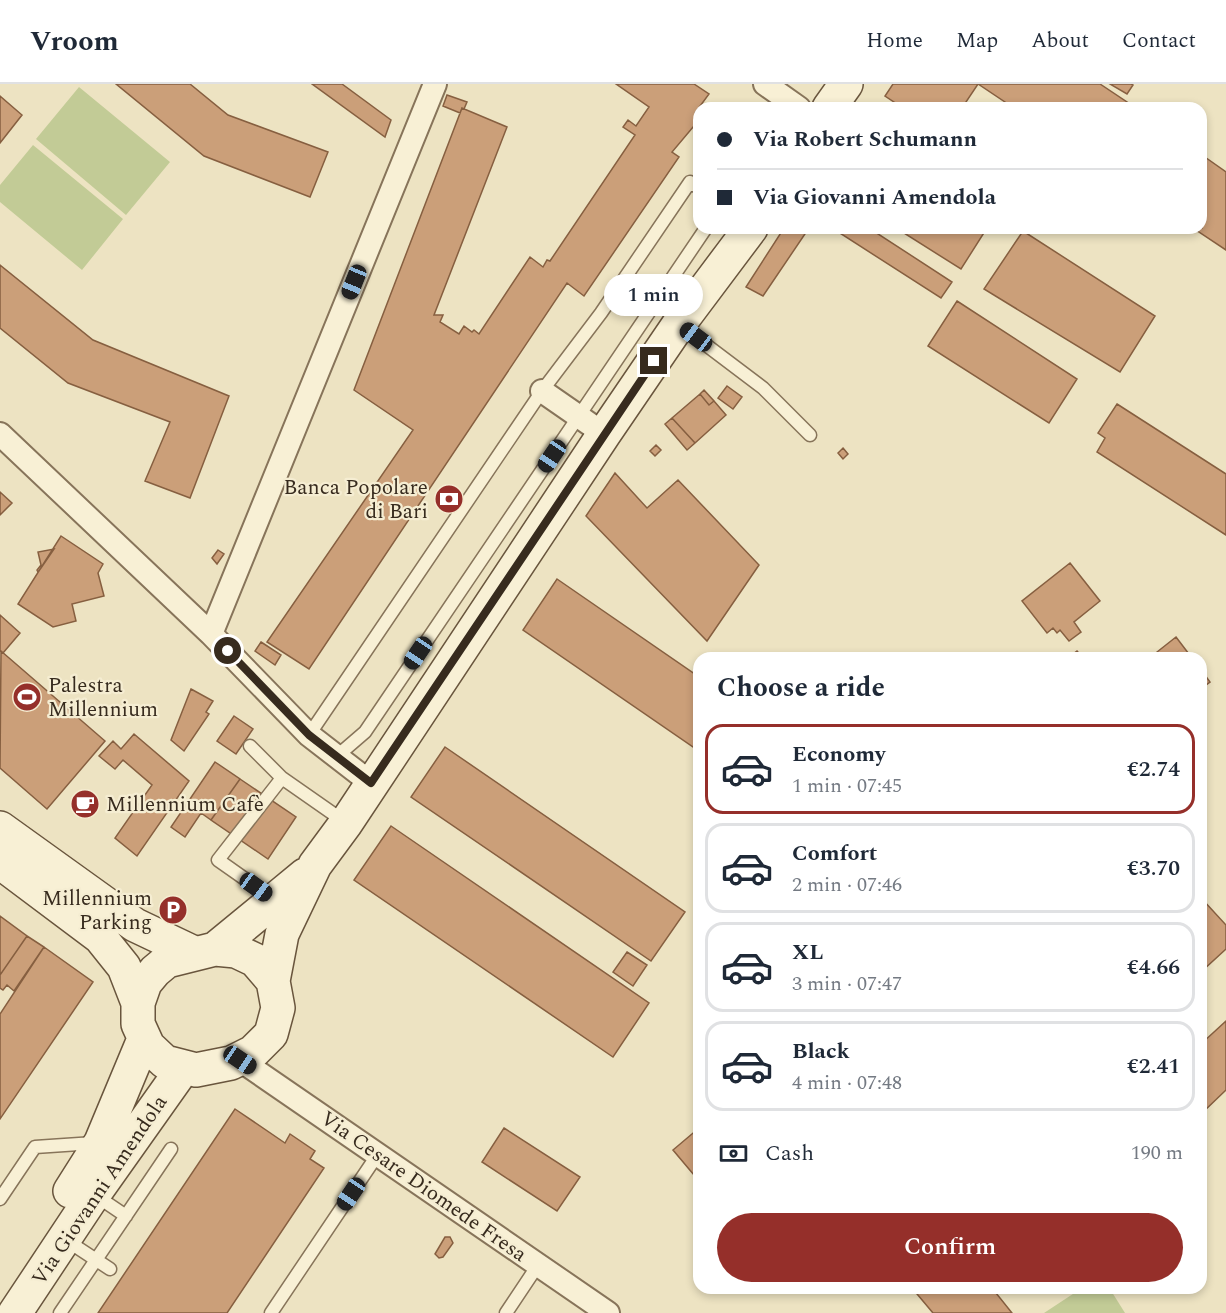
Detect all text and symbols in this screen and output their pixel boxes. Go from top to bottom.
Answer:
text: Vroom [30,20,119,63]
text: Home [866,25,923,57]
text: Map [956,25,998,57]
text: About [1031,25,1089,57]
text: Contact [1122,25,1196,57]
text: Via Robert Schumann [753,123,977,156]
text: Via Giovanni Amendola [753,181,996,214]
car [339,262,369,302]
callout: 1 min [604,274,704,316]
text: 1 min [628,280,679,310]
car [676,319,716,355]
route end [640,347,667,374]
car [534,436,570,476]
place label: Banca Popolare di Bari [283,472,428,528]
bank icon: Banca Popolare di Bari [433,483,465,515]
car [400,633,436,673]
route start [214,637,241,664]
text: Choose a ride [717,667,885,709]
place label: Palestra Millennium [48,670,158,726]
sports icon: Palestra Millennium [11,681,43,713]
text: Economy [792,738,885,771]
icon: car [720,742,774,796]
text: €2.74 [1127,753,1180,786]
text: 1 min · 07:45 [792,771,902,801]
cafe icon: Millennium Cafè [69,788,101,820]
place label: Millennium Cafè [106,789,264,821]
text: Comfort [792,837,877,870]
icon: car [720,841,774,895]
text: €3.70 [1127,852,1180,885]
car [236,869,276,905]
text: 2 min · 07:46 [792,870,902,900]
place label: Millennium Parking [42,883,152,939]
parking icon: Millennium Parking [157,894,189,926]
text: XL [792,936,823,969]
icon: car [720,940,774,994]
text: €4.66 [1127,951,1180,984]
text: 3 min · 07:47 [792,969,902,999]
text: Black [792,1035,850,1068]
icon: car [720,1039,774,1093]
car [220,1042,260,1078]
text: €2.41 [1127,1050,1180,1083]
text: 4 min · 07:48 [792,1068,902,1098]
street label: Via Giovanni Amendola [24,1088,176,1292]
street label: Via Cesare Diomede Fresa [314,1103,534,1271]
icon: cash [717,1137,750,1170]
text: Cash [765,1137,814,1170]
text: 190 m [1131,1138,1183,1168]
car [333,1174,369,1214]
button: Confirm [717,1213,1183,1282]

